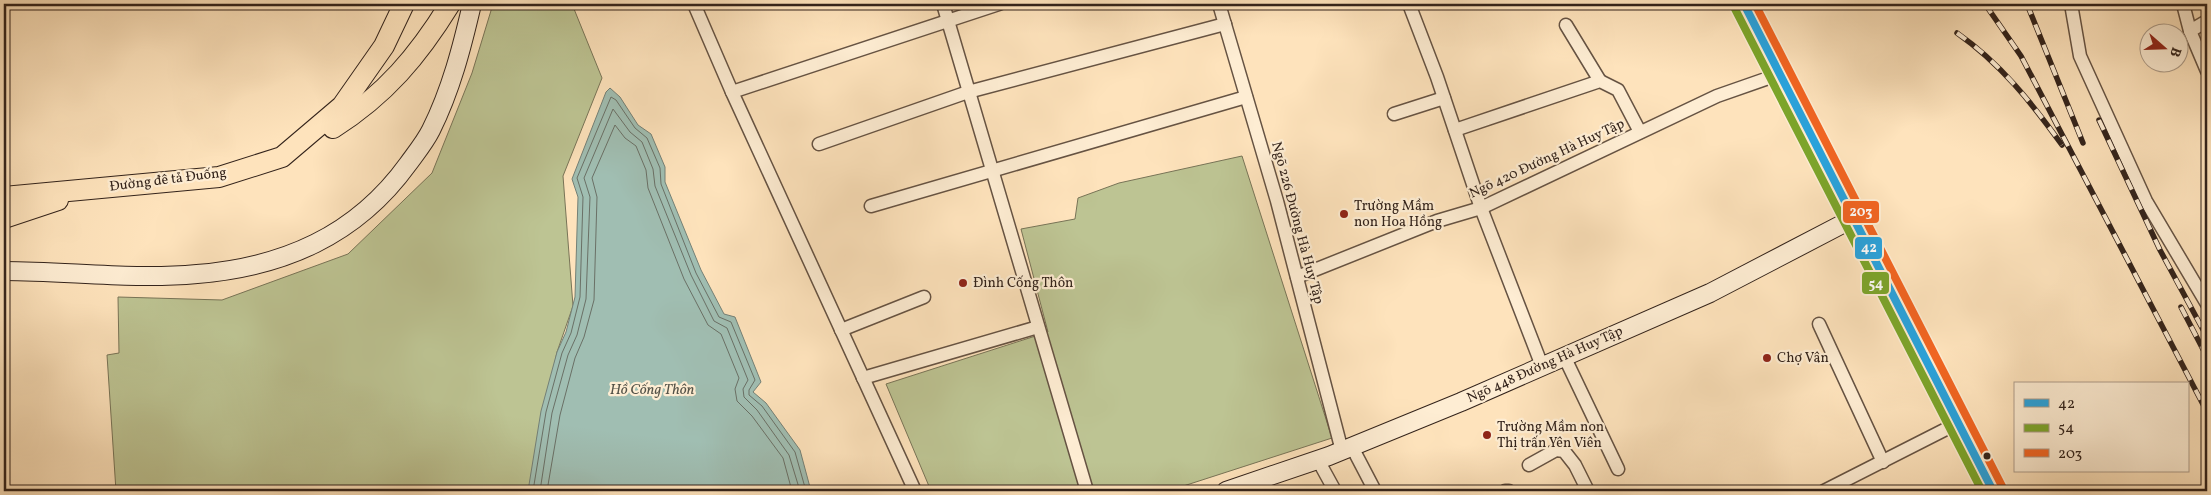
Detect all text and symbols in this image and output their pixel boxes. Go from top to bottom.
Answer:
north arrow [2138,22,2188,72]
text: B [2164,44,2185,60]
street label: Ngõ 420 Đường Hà Huy Tập [1466,115,1628,203]
street label: Ngõ 226 Đường Hà Huy Tập [1266,140,1328,306]
street label: Đường đê tả Đuống [108,163,228,197]
place label: Trường Mầm non Hoa Hồng [1354,197,1442,232]
line badge: 203 [1842,200,1880,224]
text: 203 [1850,203,1872,222]
marker: Trường Mầm non Hoa Hồng [1338,208,1350,220]
line badge: 42 [1854,236,1883,260]
text: 42 [1861,239,1877,258]
line badge: 54 [1861,271,1890,295]
place label: Đình Cống Thôn [973,274,1073,293]
text: 54 [1868,275,1884,294]
marker: Đình Cống Thôn [957,277,969,289]
street label: Ngõ 448 Đường Hà Huy Tập [1464,322,1626,408]
place label: Chợ Vân [1777,349,1829,368]
marker: Chợ Vân [1761,352,1773,364]
water label: Hồ Cống Thôn [610,380,695,401]
legend [2014,382,2188,472]
text: 42 [2058,394,2075,415]
place label: Trường Mầm non Thị trấn Yên Viên [1497,418,1604,453]
text: 54 [2058,418,2074,439]
marker: Trường Mầm non Thị trấn Yên Viên [1481,429,1493,441]
text: 203 [2058,444,2082,465]
unlabelled marker [1982,451,1992,461]

